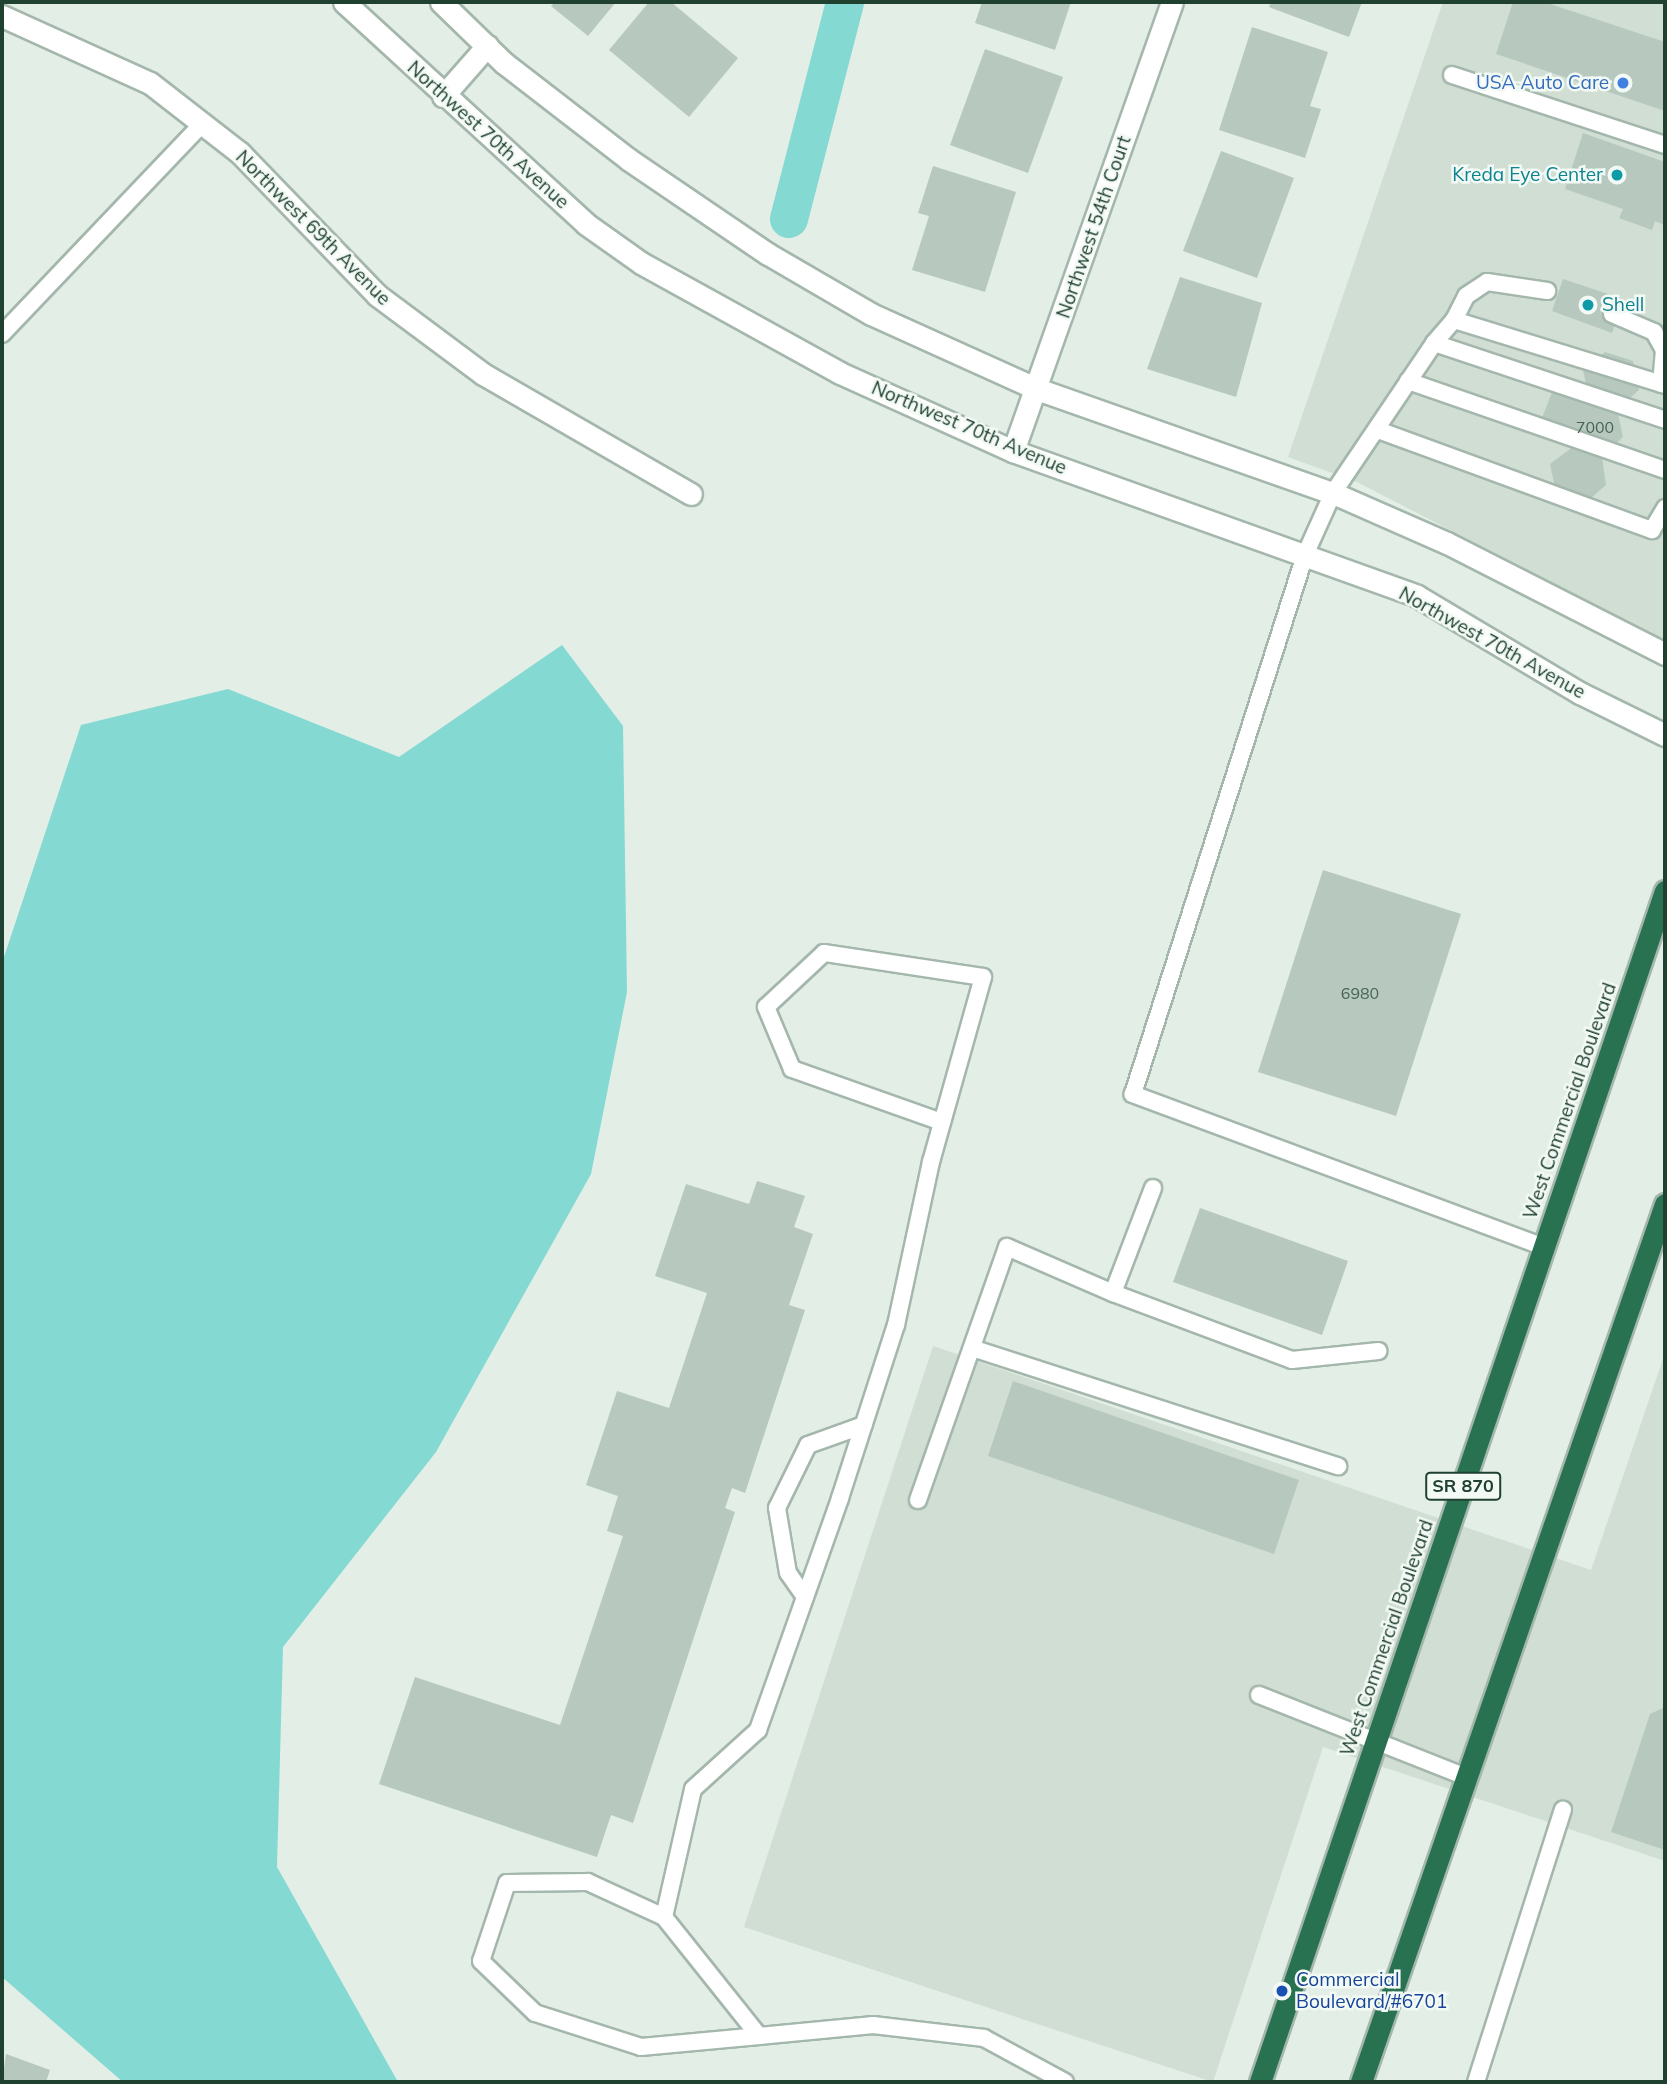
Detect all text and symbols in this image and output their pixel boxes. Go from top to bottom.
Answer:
street label: Northwest 70th Avenue [403,56,573,214]
place label: USA Auto Care [1476,72,1609,94]
marker: USA Auto Care [1615,75,1631,91]
street label: Northwest 54th Court [1052,133,1136,321]
street label: Northwest 69th Avenue [231,146,395,310]
place label: Kreda Eye Center [1452,164,1603,186]
marker: Kreda Eye Center [1609,167,1625,183]
place label: Shell [1602,294,1644,316]
marker: Shell [1580,297,1596,313]
street label: Northwest 70th Avenue [868,377,1070,479]
house number: 7000 [1576,417,1614,437]
street label: Northwest 70th Avenue [1395,582,1589,704]
street label: West Commercial Boulevard [1519,980,1621,1222]
house number: 6980 [1341,983,1379,1003]
road number: SR 870 [1424,1471,1502,1500]
street label: West Commercial Boulevard [1336,1517,1438,1759]
place label: Commercial Boulevard/#6701 [1296,1969,1447,2013]
marker: Commercial Boulevard/#6701 [1274,1983,1290,1999]

